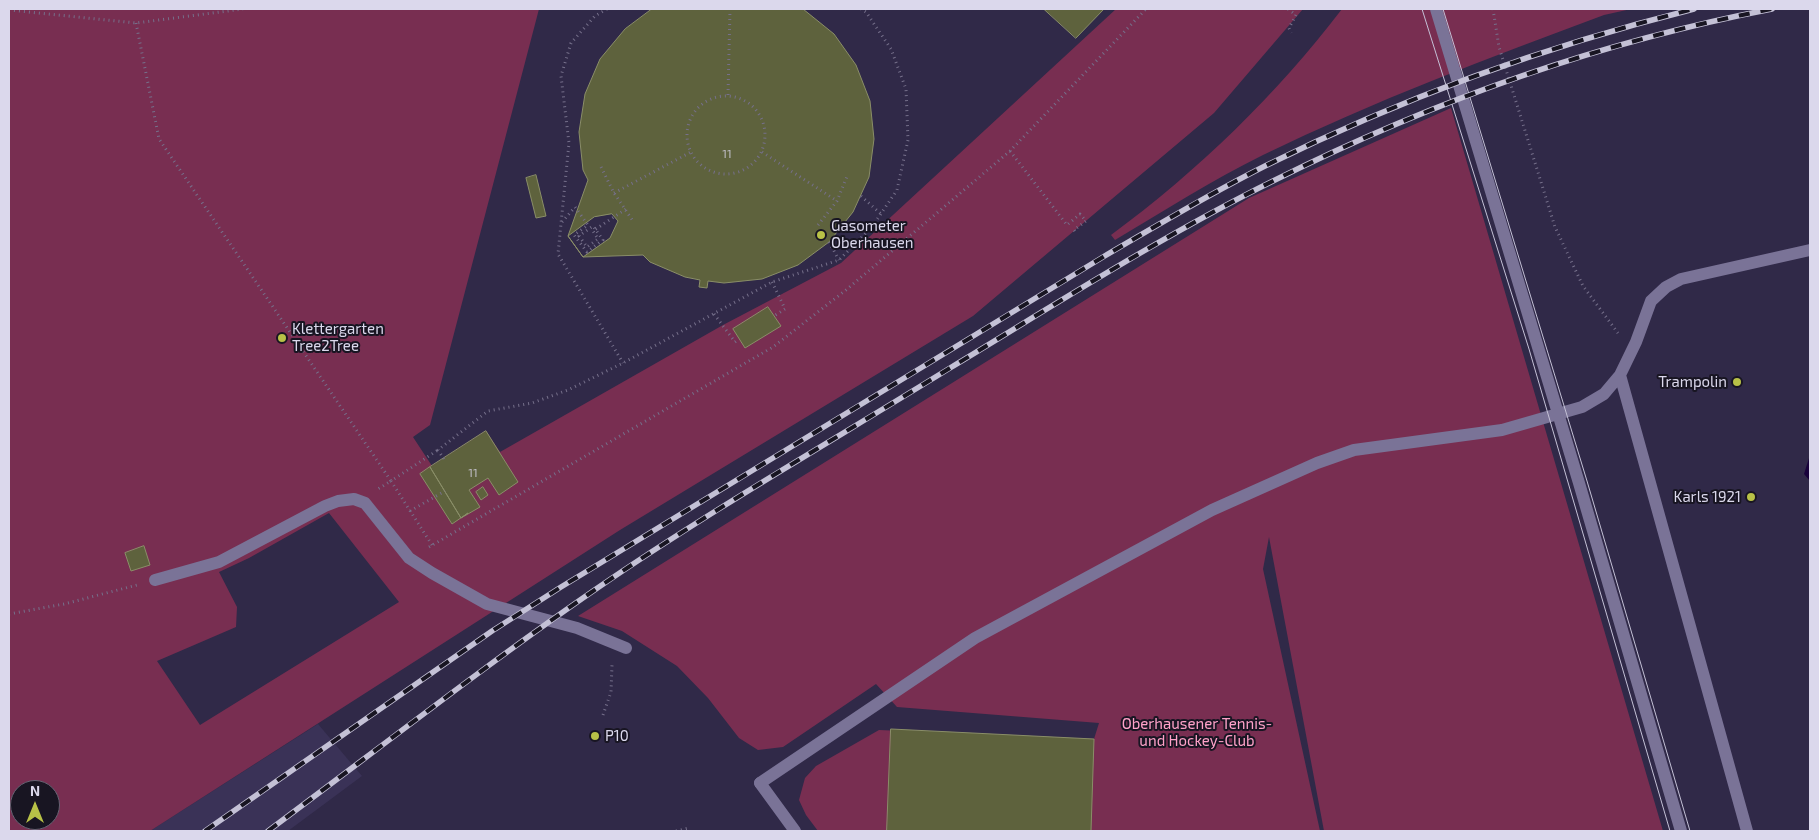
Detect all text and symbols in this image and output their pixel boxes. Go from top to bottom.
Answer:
house number: 11 [722,147,732,161]
place label: Gasometer Oberhausen [831,217,914,252]
marker: Gasometer Oberhausen [815,229,827,241]
place label: Klettergarten Tree2Tree [292,320,384,355]
marker: Klettergarten Tree2Tree [276,332,288,344]
place label: Trampolin [1658,373,1727,391]
marker: Trampolin [1731,376,1743,388]
house number: 11 [468,466,478,480]
place label: Karls 1921 [1674,488,1741,506]
marker: Karls 1921 [1745,491,1757,503]
park label: Oberhausener Tennis- und Hockey-Club [1122,715,1272,750]
place label: P10 [605,727,629,745]
marker: P10 [589,730,601,742]
north arrow [10,780,60,830]
text: N [30,782,40,799]

